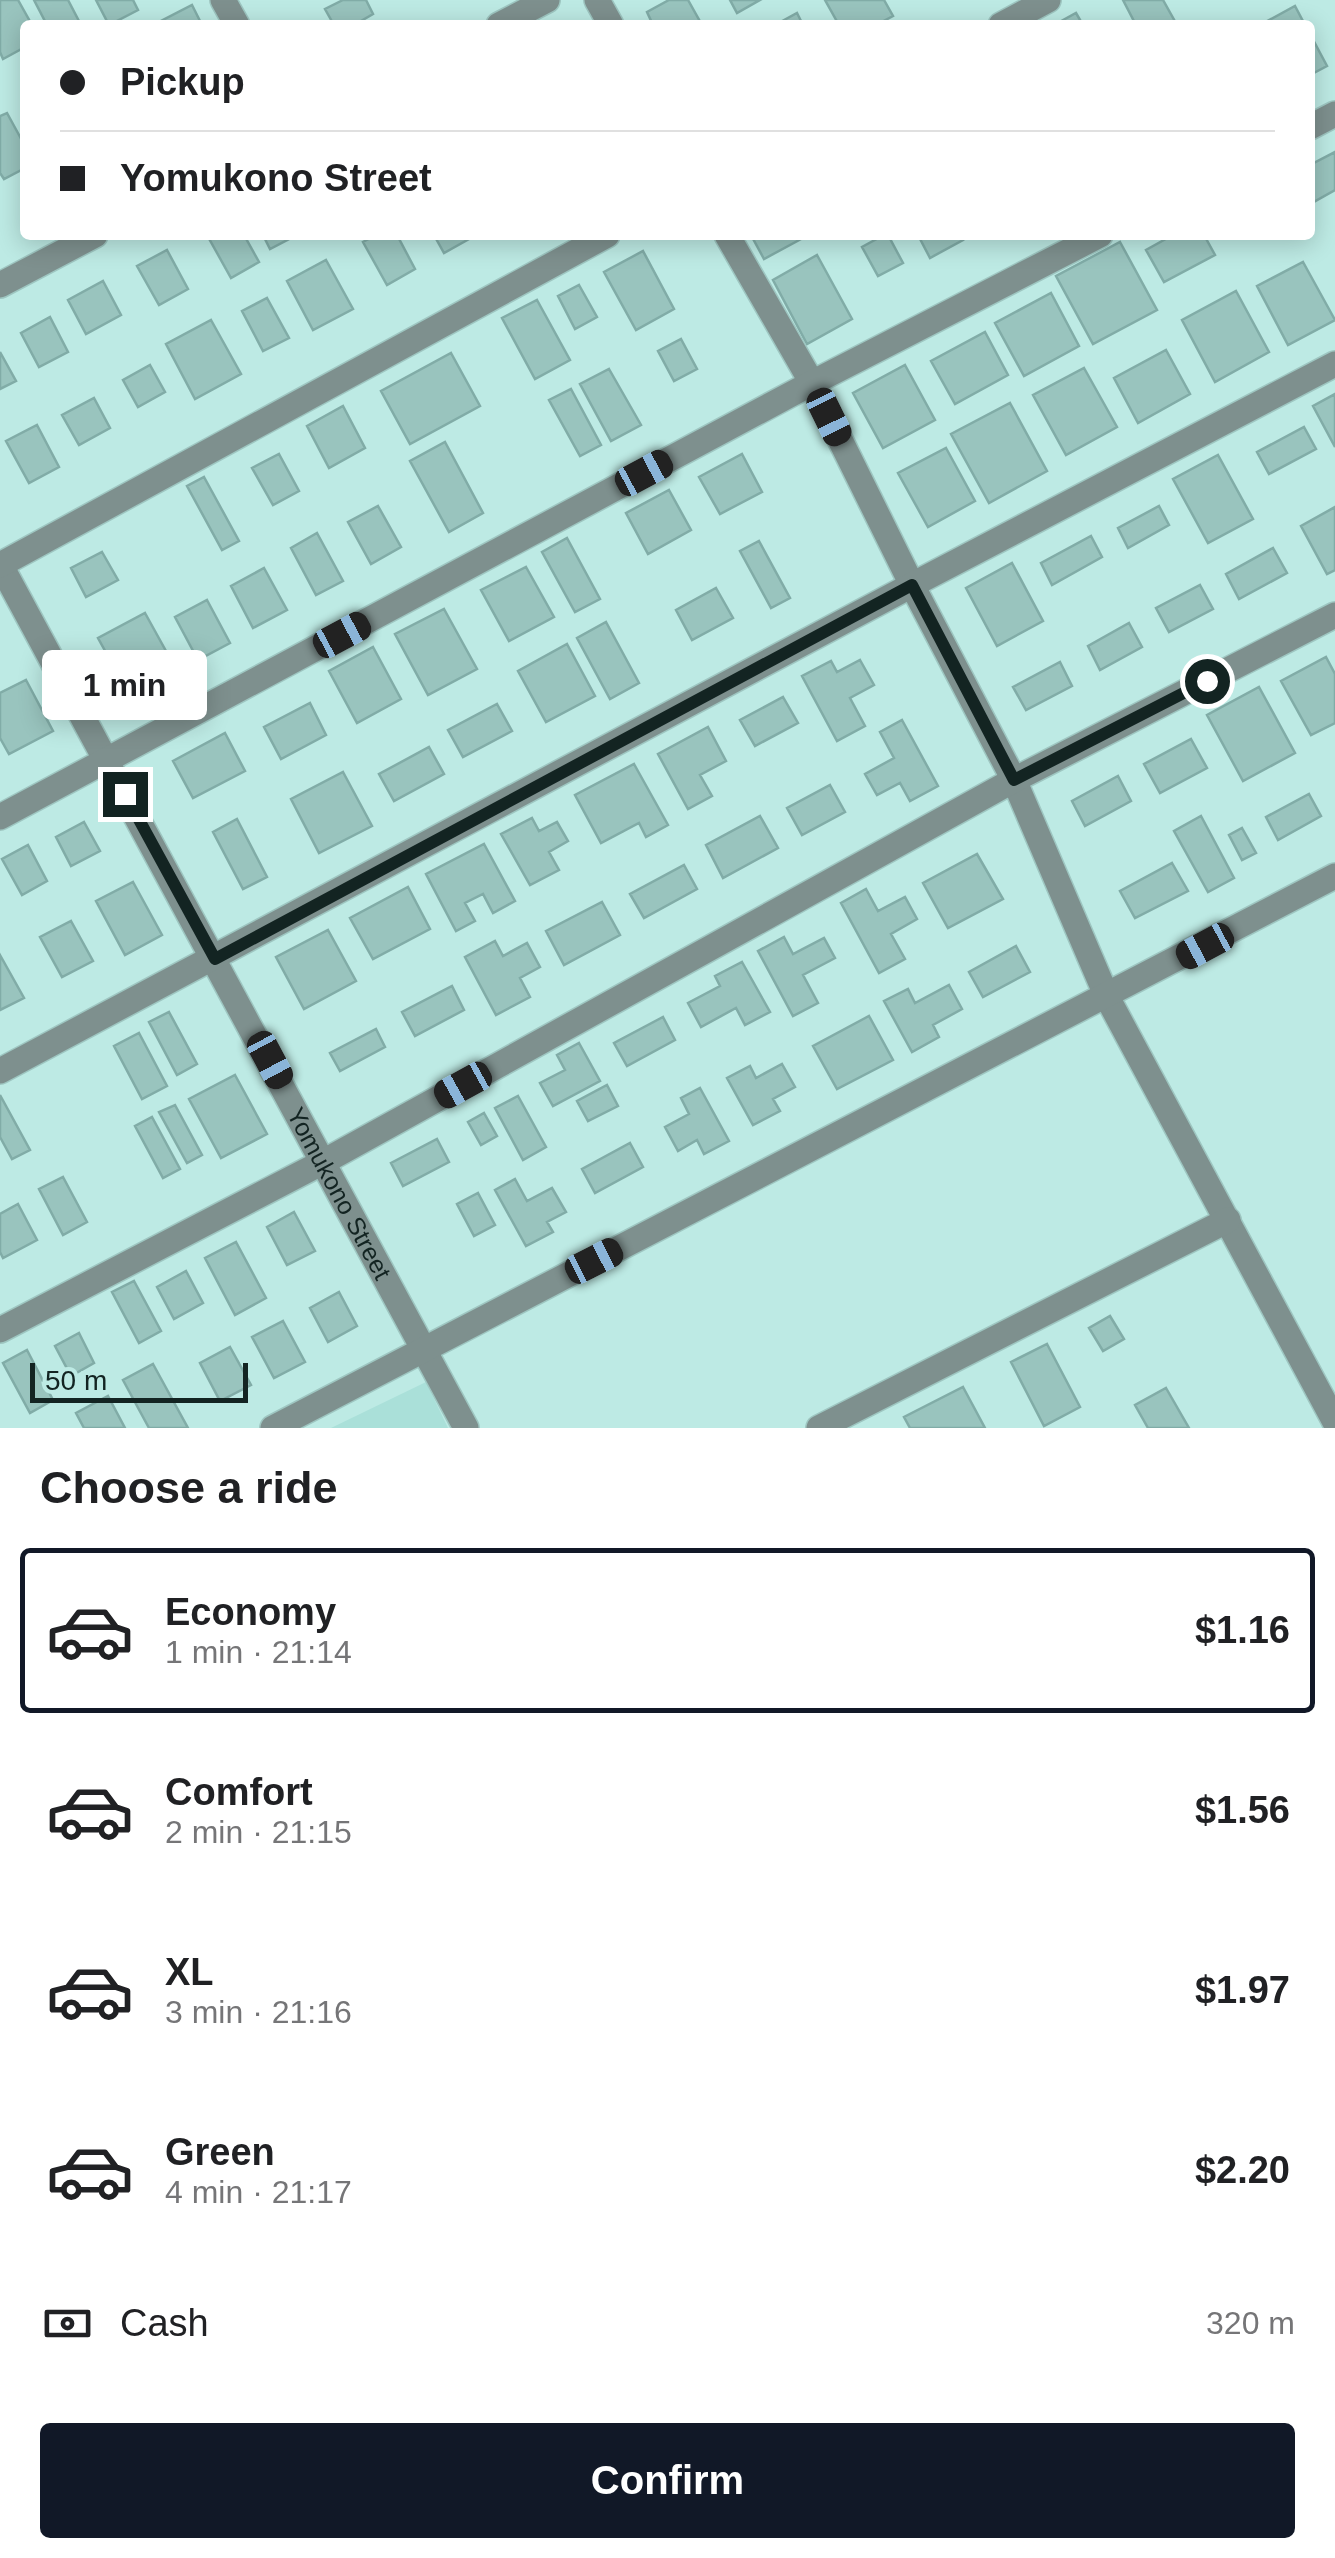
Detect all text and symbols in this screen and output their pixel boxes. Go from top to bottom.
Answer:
text: Pickup [120,61,245,103]
text: Yomukono Street [120,157,432,199]
car [802,383,856,451]
car [610,446,678,500]
car [308,608,376,662]
callout: 1 min [42,649,208,719]
route start [1185,659,1230,704]
text: 1 min [83,667,166,703]
route end [103,772,148,817]
car [1171,919,1239,973]
car [243,1026,297,1094]
car [429,1057,497,1113]
street label: Yomukono Street [282,1103,397,1284]
car [560,1234,628,1288]
scale bar [30,1358,248,1402]
text: 50 m [45,1365,107,1396]
text: Choose a ride [40,1462,338,1513]
icon: car [45,1586,135,1676]
text: Economy [165,1591,336,1633]
text: $1.16 [1195,1609,1290,1651]
text: 1 min · 21:14 [165,1634,352,1670]
icon: car [45,1766,135,1856]
text: Comfort [165,1771,313,1813]
text: $1.56 [1195,1789,1290,1831]
text: 2 min · 21:15 [165,1814,352,1850]
icon: car [45,1946,135,2036]
text: XL [165,1951,214,1993]
text: $1.97 [1195,1969,1290,2011]
text: 3 min · 21:16 [165,1994,352,2030]
icon: car [45,2126,135,2216]
text: Green [165,2131,275,2173]
text: $2.20 [1195,2149,1290,2191]
text: 4 min · 21:17 [165,2174,352,2210]
icon: cash [40,2296,95,2351]
text: Cash [120,2302,209,2344]
text: 320 m [1206,2305,1295,2341]
button: Confirm [40,2423,1295,2538]

